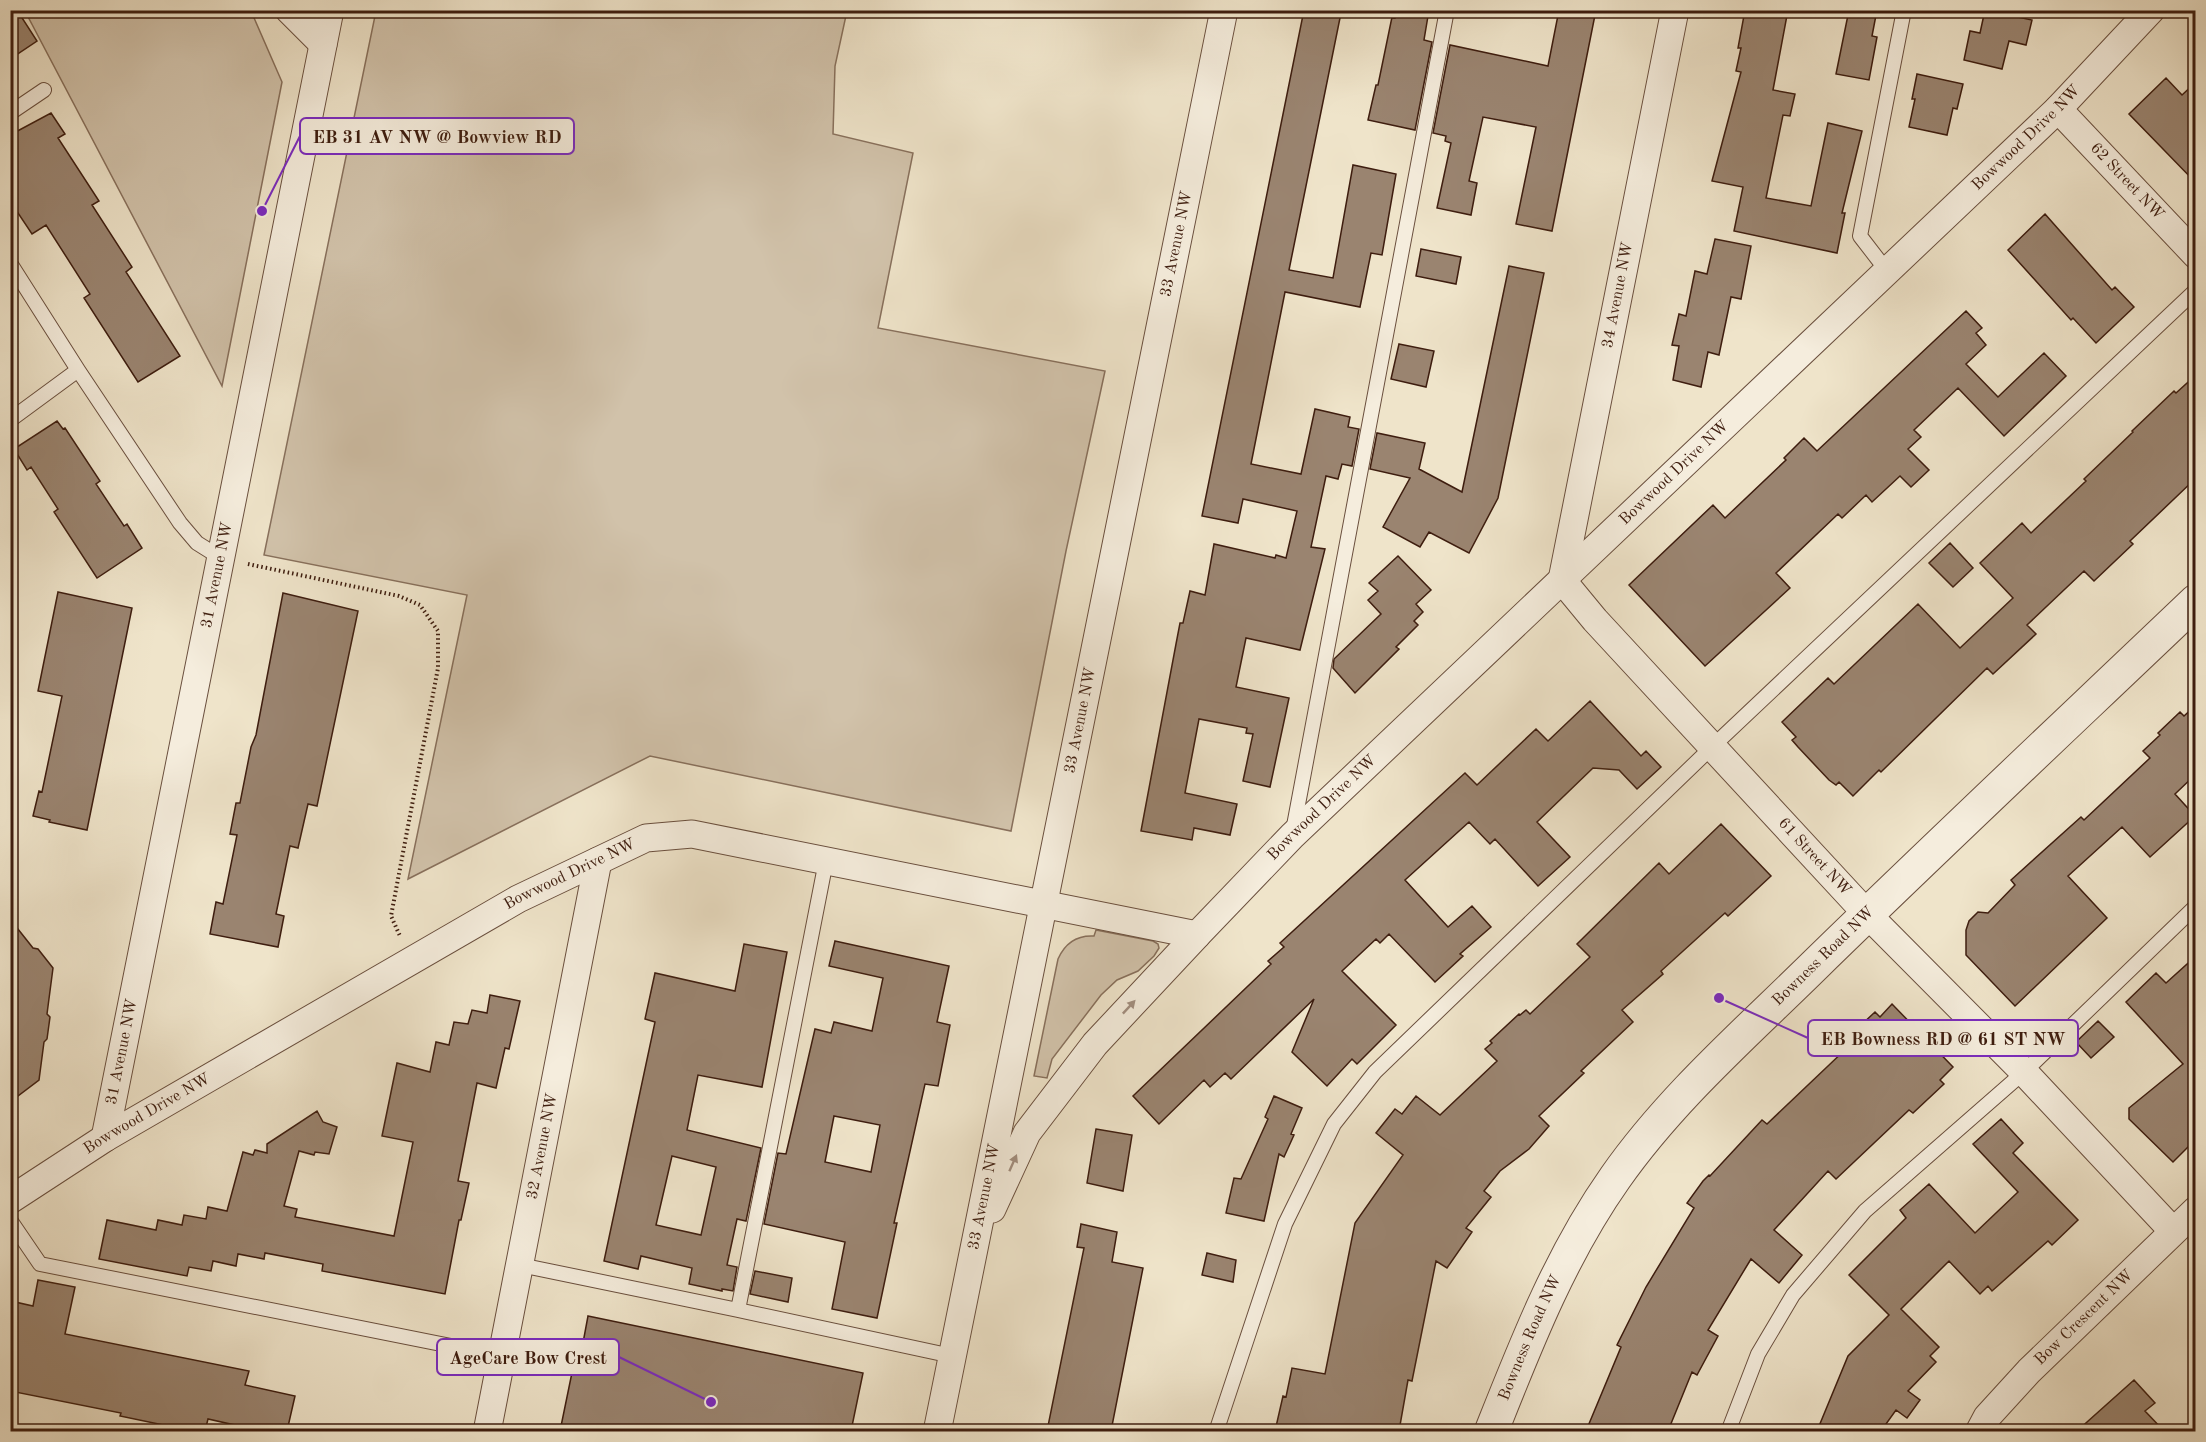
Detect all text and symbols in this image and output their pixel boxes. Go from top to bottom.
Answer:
street label: Bowwood Drive NW [1969,82,2084,194]
callout: EB 31 AV NW @ Bowview RD [300,118,574,154]
text: EB 31 AV NW @ Bowview RD [312,129,562,147]
street label: 62 Street NW [2087,140,2167,223]
street label: 33 Avenue NW [1158,190,1195,298]
street label: 34 Avenue NW [1600,241,1636,349]
street label: Bowwood Drive NW [1617,418,1732,528]
street label: 31 Avenue NW [199,521,236,630]
street label: 33 Avenue NW [1062,666,1099,775]
street label: Bowwood Drive NW [1265,752,1380,864]
street label: 61 Street NW [1775,815,1854,899]
street label: Bowwood Drive NW [501,836,638,913]
street label: Bowness Road NW [1770,904,1878,1009]
street label: 31 Avenue NW [104,997,141,1106]
one-way arrow [1122,1001,1136,1015]
callout: EB Bowness RD @ 61 ST NW [1808,1020,2078,1056]
text: EB Bowness RD @ 61 ST NW [1820,1031,2066,1049]
street label: Bowwood Drive NW [81,1071,213,1157]
street label: 32 Avenue NW [524,1092,561,1201]
street label: 33 Avenue NW [966,1142,1003,1251]
one-way arrow [1009,1154,1018,1171]
street label: Bow Crescent NW [2032,1267,2136,1369]
street label: Bowness Road NW [1496,1273,1565,1403]
callout: AgeCare Bow Crest [437,1339,619,1375]
text: AgeCare Bow Crest [449,1350,607,1368]

